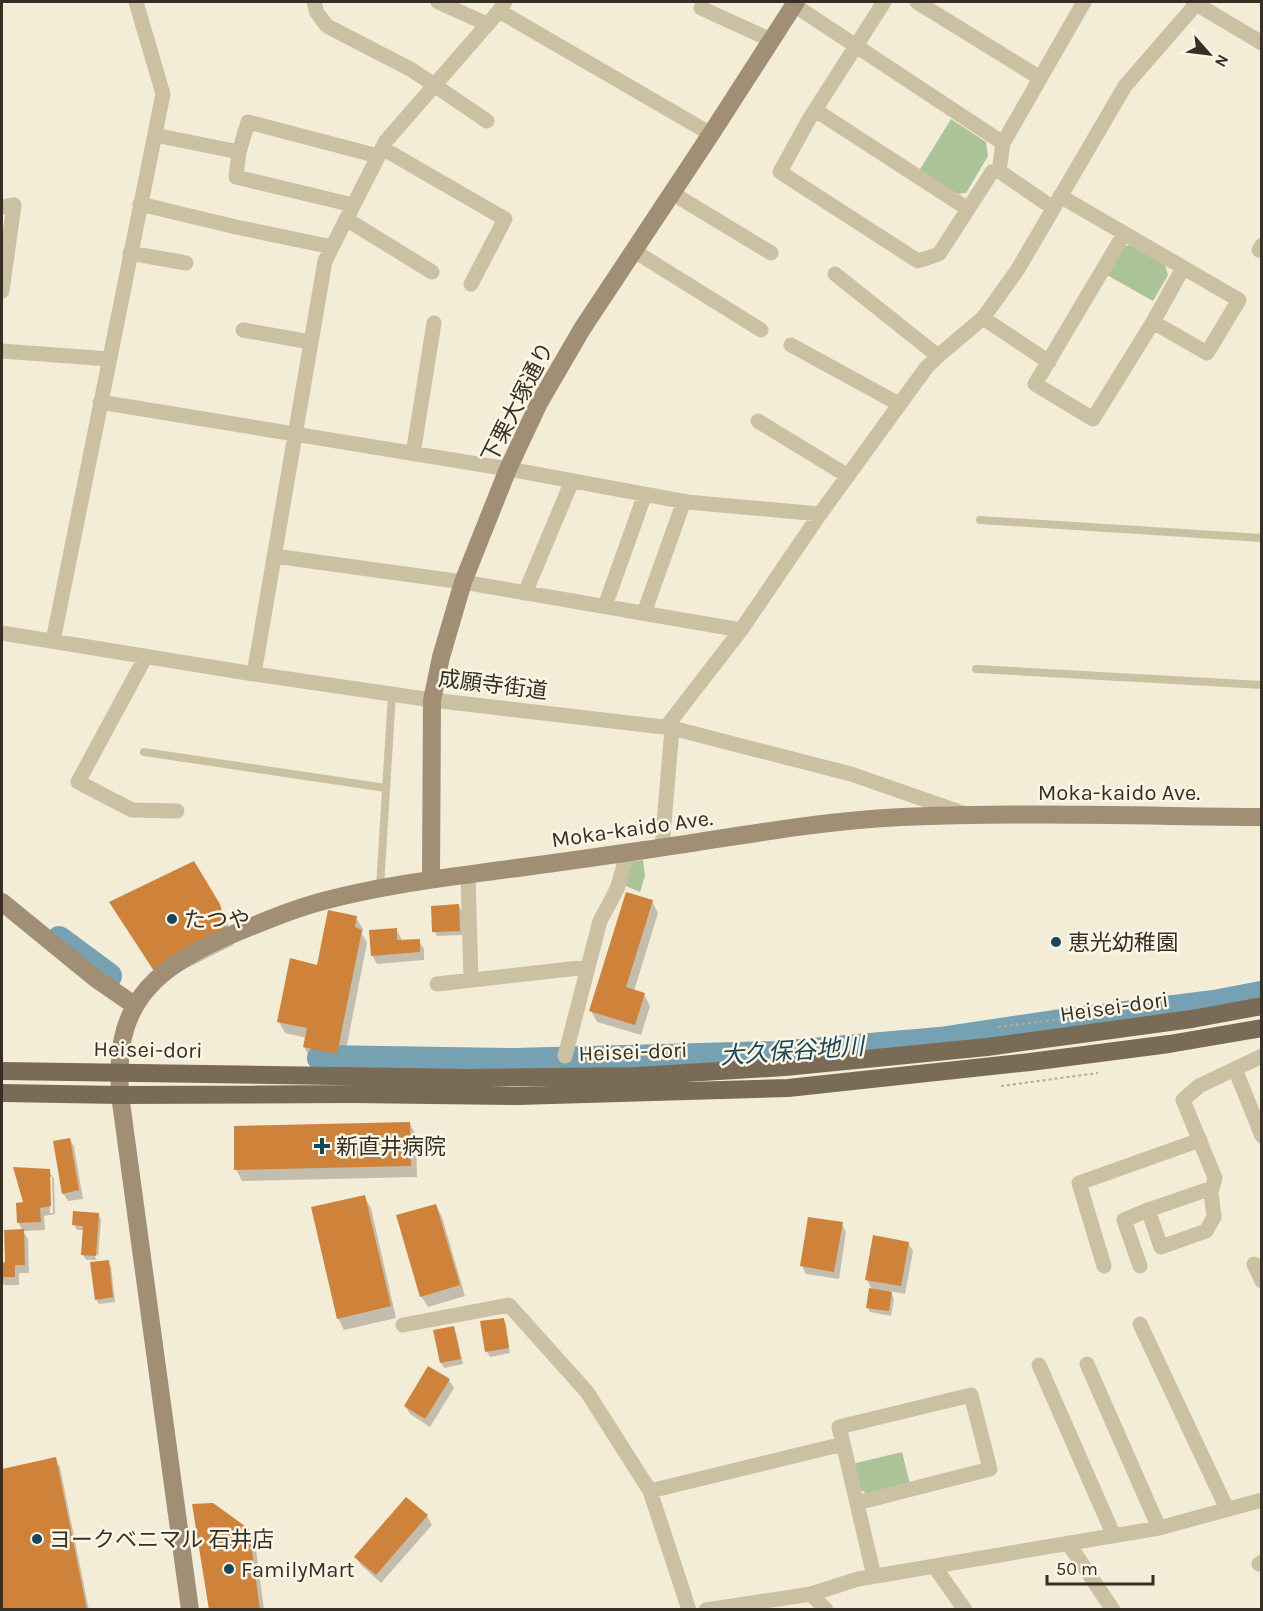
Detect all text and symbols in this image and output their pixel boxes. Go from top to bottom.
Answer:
north arrow [1179,24,1239,84]
text: N [1211,51,1233,70]
street label: 下栗大塚通り [476,338,559,467]
street label: 成願寺街道 [437,665,549,705]
street label: Moka-kaido Ave. [1038,780,1200,806]
street label: Moka-kaido Ave. [550,805,715,853]
place label: たつや [184,907,250,933]
marker: たつや [165,912,179,926]
place label: 恵光幼稚園 [1068,930,1178,956]
marker: 恵光幼稚園 [1049,935,1063,949]
street label: Heisei-dori [1058,987,1170,1027]
water label: 大久保谷地川 [719,1032,868,1070]
street label: Heisei-dori [93,1036,203,1064]
street label: Heisei-dori [578,1037,688,1067]
place label: 新直井病院 [336,1134,446,1160]
marker: 新直井病院 [313,1137,331,1155]
place label: ヨークベニマル 石井店 [49,1527,274,1553]
marker: ヨークベニマル 石井店 [30,1532,44,1546]
scale bar [1047,1548,1154,1586]
place label: FamilyMart [241,1557,355,1583]
text: 50 m [1056,1558,1098,1580]
marker: FamilyMart [222,1562,236,1576]

